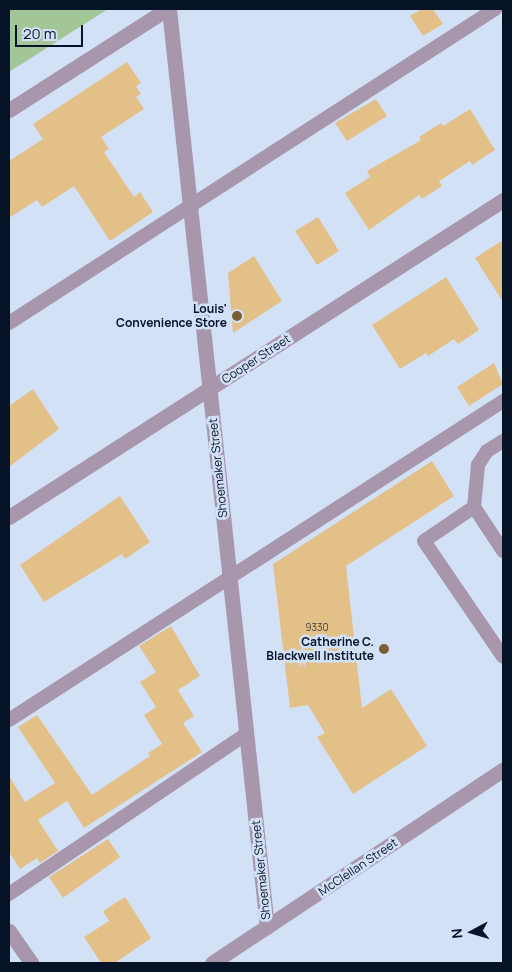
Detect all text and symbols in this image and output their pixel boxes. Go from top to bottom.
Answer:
scale bar [18,15,85,47]
text: 20 m [23,23,56,44]
place label: Louis' Convenience Store [116,302,227,330]
marker: Louis' Convenience Store [231,310,243,322]
street label: Cooper Street [219,331,293,387]
street label: Shoemaker Street [206,417,230,519]
house number: 9330 [305,622,329,634]
place label: Catherine C. Blackwell Institute [266,635,374,663]
marker: Catherine C. Blackwell Institute [378,643,390,655]
street label: Shoemaker Street [249,819,273,921]
street label: McClellan Street [316,835,400,899]
north arrow [447,907,497,957]
text: N [447,928,467,940]

